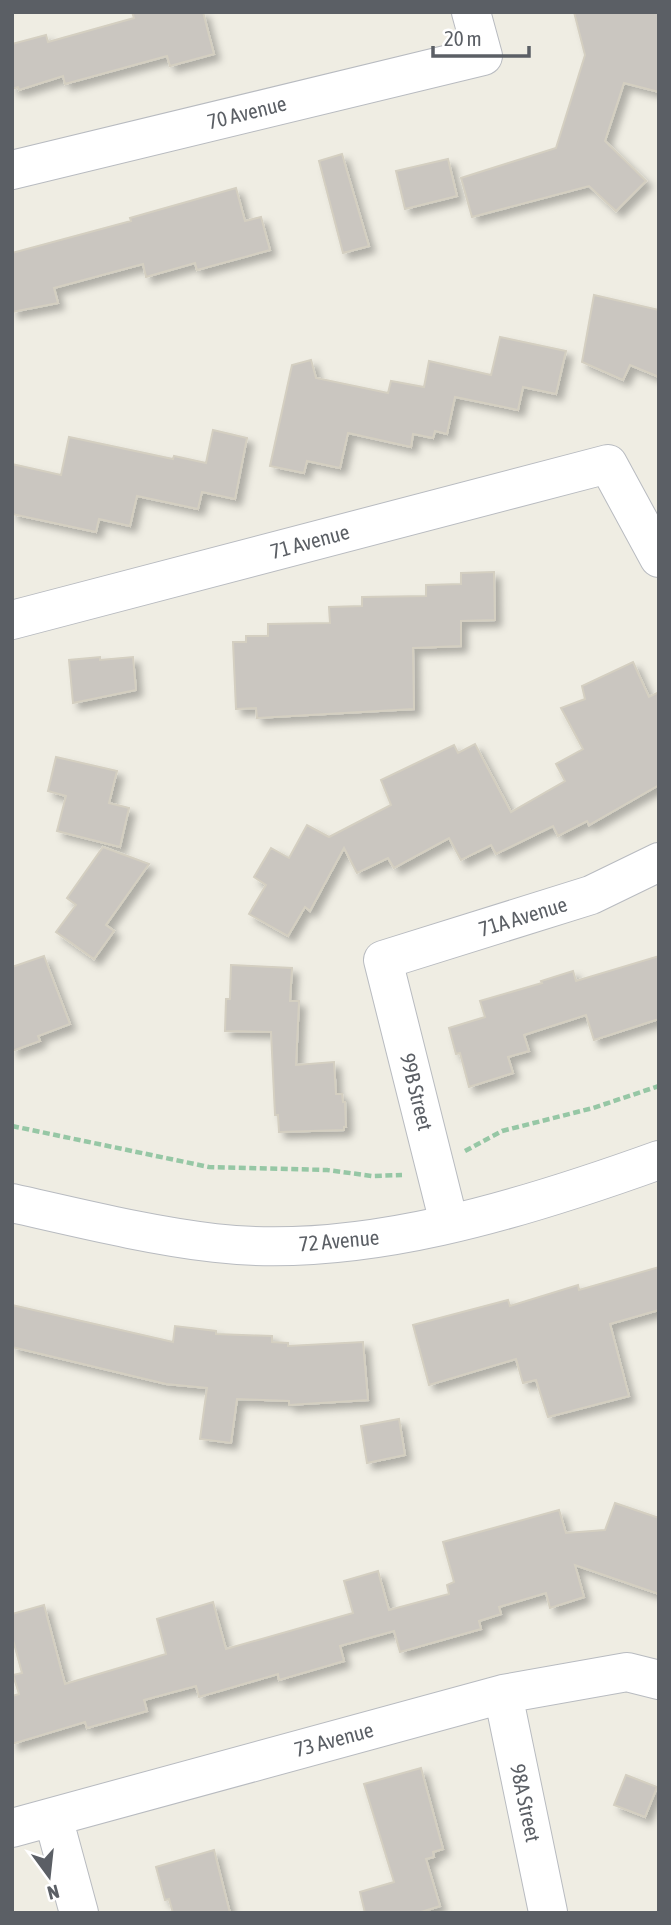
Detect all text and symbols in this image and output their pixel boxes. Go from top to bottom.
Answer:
scale bar [433,14,529,58]
text: 20 m [444,26,482,50]
street label: 70 Avenue [205,91,289,133]
street label: 71 Avenue [268,519,352,563]
street label: 71A Avenue [476,891,570,941]
street label: 99B Street [396,1051,438,1133]
street label: 72 Avenue [298,1225,380,1255]
street label: 73 Avenue [292,1717,376,1761]
street label: 98A Street [506,1762,546,1844]
north arrow [14,1841,84,1911]
text: N [45,1880,62,1904]

